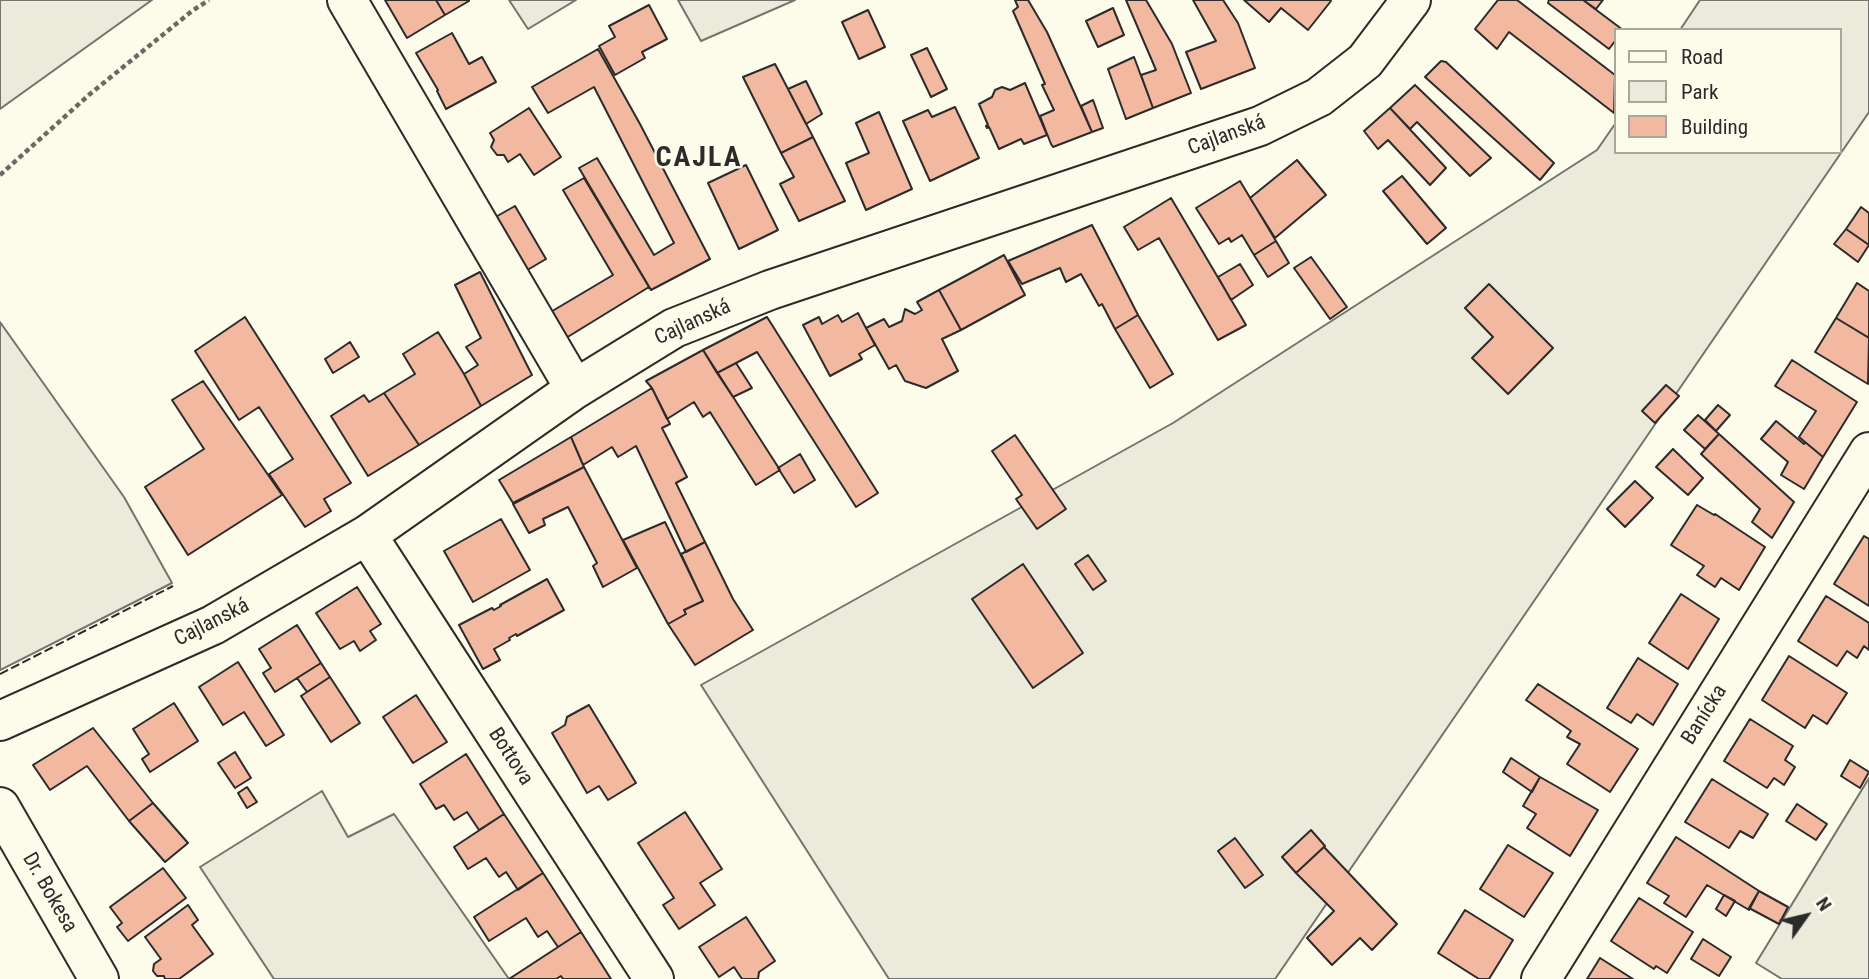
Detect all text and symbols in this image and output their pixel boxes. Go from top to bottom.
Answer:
legend [1614,28,1841,154]
text: Road [1681,45,1723,69]
text: Park [1681,80,1718,104]
street label: Cajlanská [1185,110,1269,162]
text: Building [1681,115,1748,139]
district label: CAJLA [656,142,742,176]
street label: Cajlanská [651,295,735,351]
street label: Cajlanská [170,593,254,653]
street label: Banícka [1677,680,1733,750]
street label: Bottova [482,724,538,790]
street label: Dr. Bokesa [16,848,82,938]
north arrow [1771,881,1841,951]
text: N [1811,893,1837,915]

